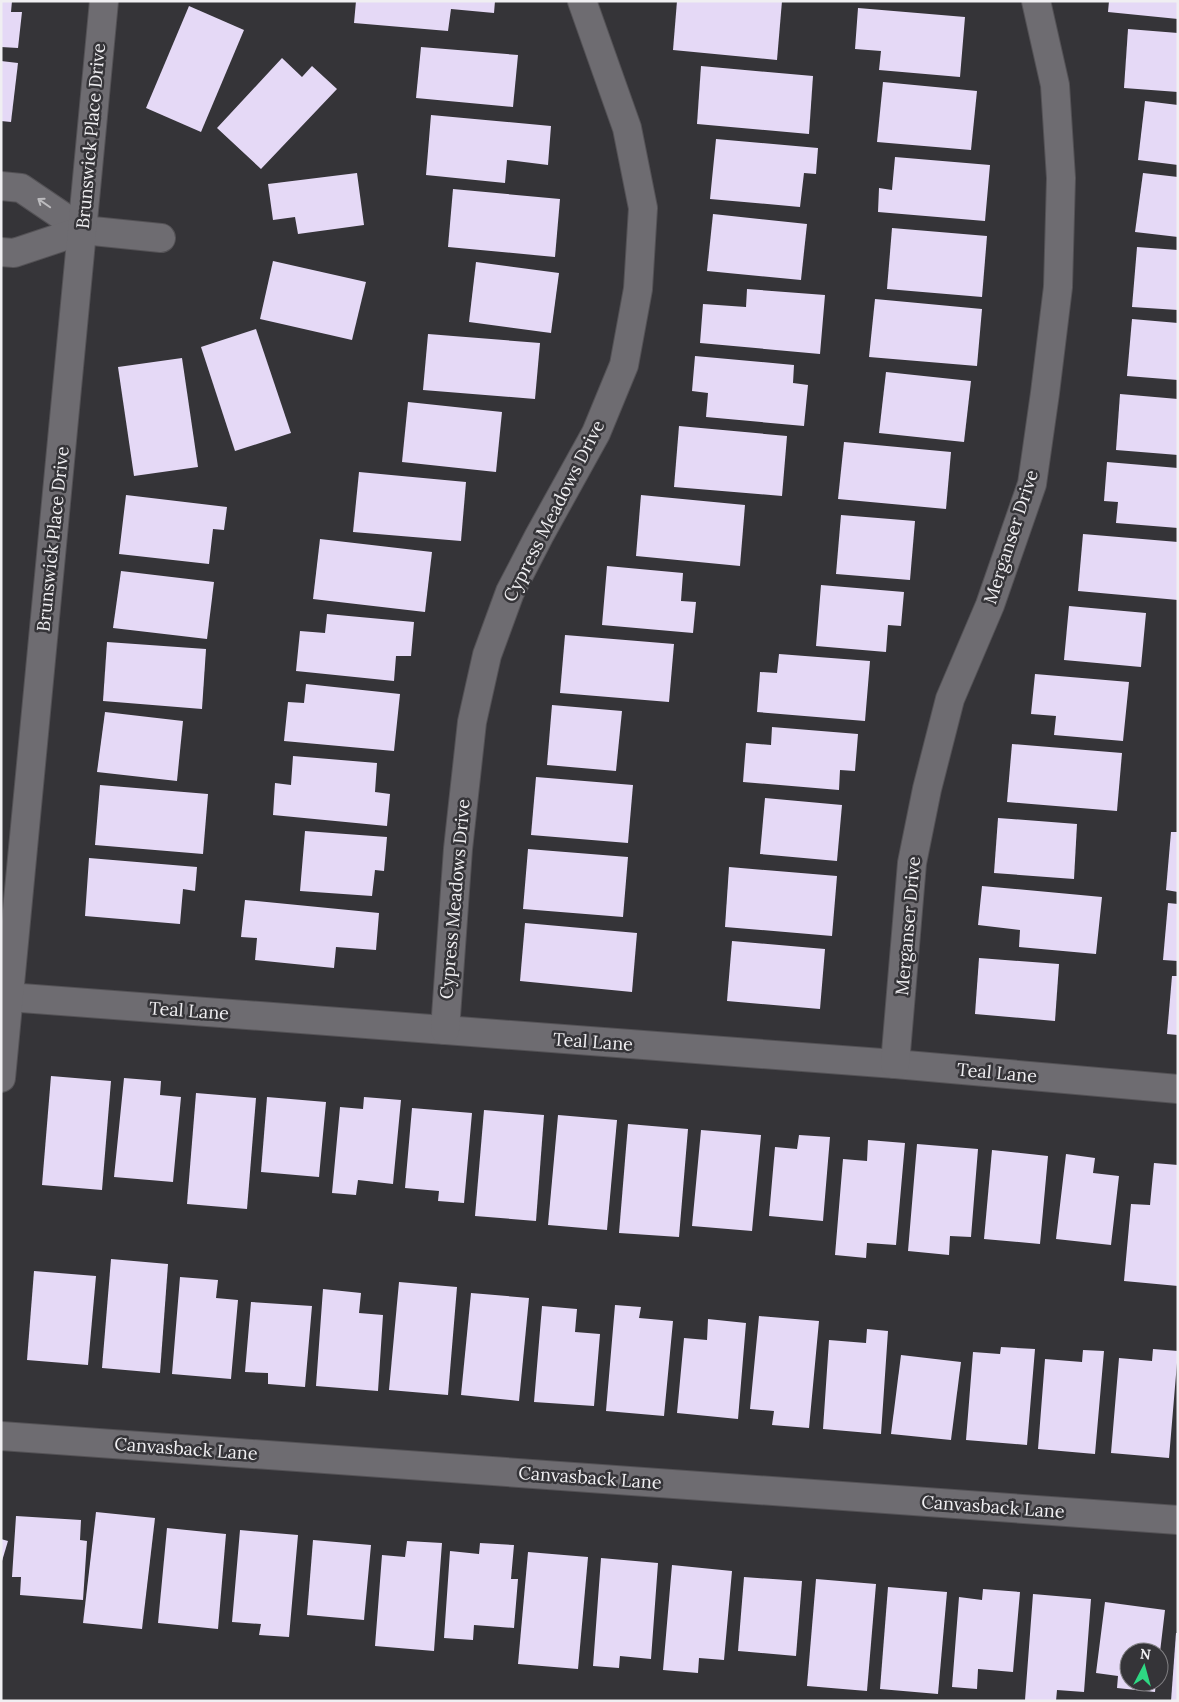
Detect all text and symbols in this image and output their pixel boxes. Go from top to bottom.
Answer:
street label: Brunswick Place Drive [71,42,110,230]
one-way arrow [37,198,51,208]
street label: Cypress Meadows Drive [498,416,609,605]
street label: Brunswick Place Drive [31,445,74,633]
street label: Merganser Drive [978,467,1043,607]
street label: Cypress Meadows Drive [434,798,475,1000]
street label: Merganser Drive [890,855,925,997]
street label: Teal Lane [148,996,230,1025]
street label: Teal Lane [552,1027,634,1056]
street label: Teal Lane [956,1058,1038,1087]
street label: Canvasback Lane [114,1432,259,1465]
street label: Canvasback Lane [518,1461,663,1494]
street label: Canvasback Lane [921,1490,1066,1523]
north arrow [1119,1642,1169,1692]
text: N [1139,1645,1152,1664]

